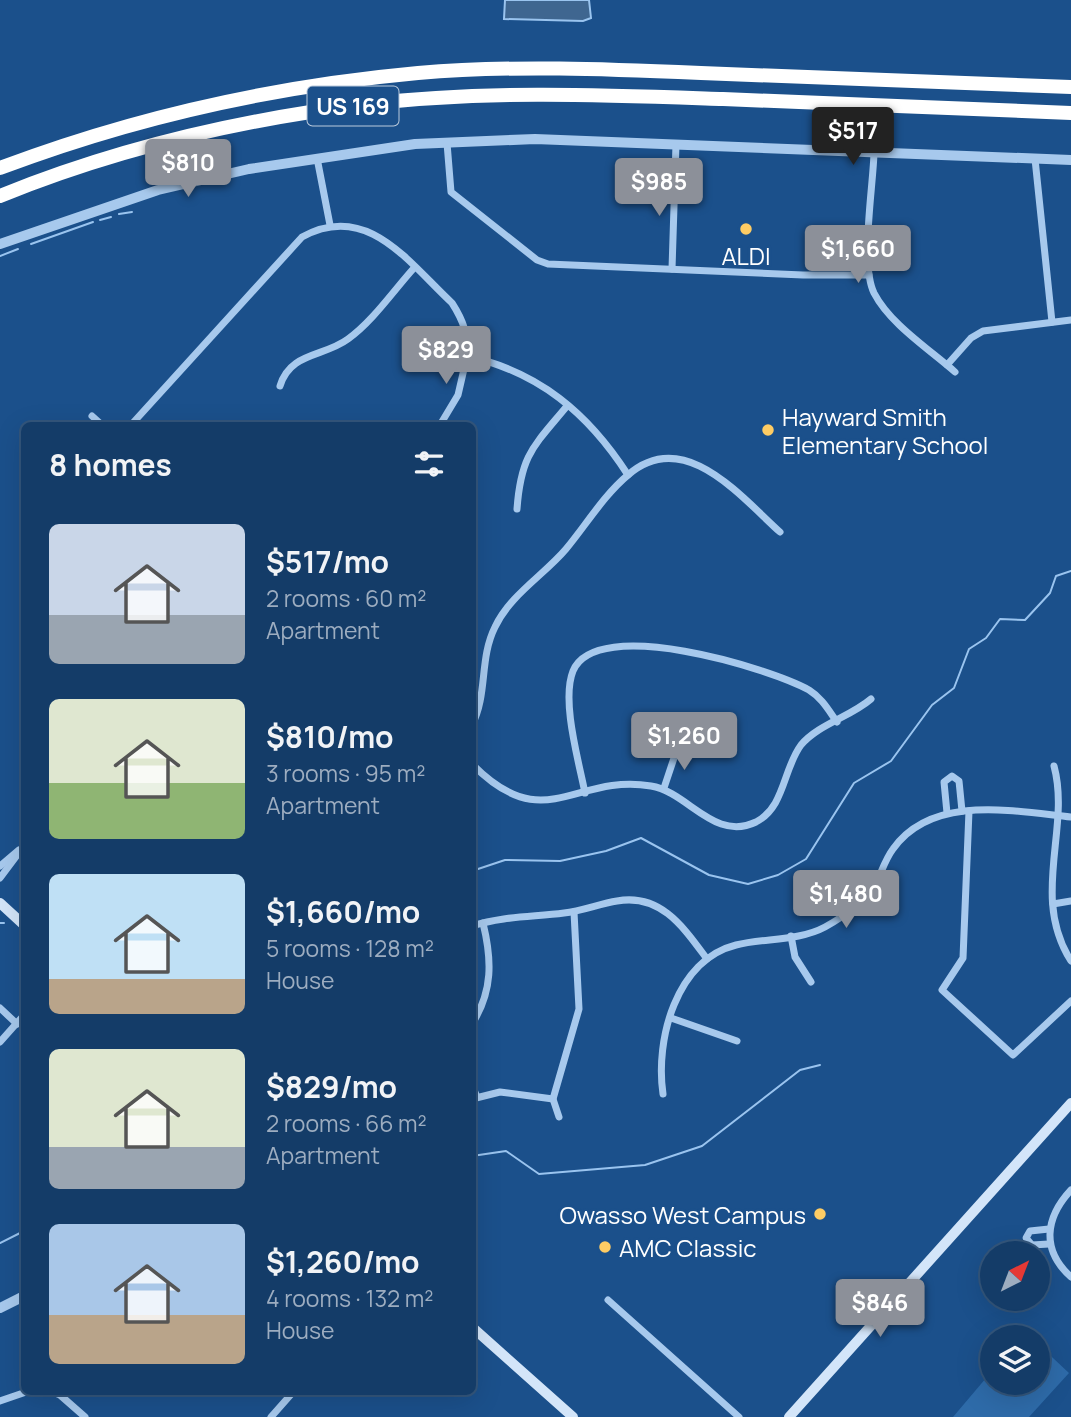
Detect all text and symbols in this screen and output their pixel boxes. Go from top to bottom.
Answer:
road number: US 169 [308,86,398,125]
pin: $517 [812,108,894,167]
text: $517 [828,114,878,146]
pin: $810 [147,140,229,199]
text: $810 [161,146,215,178]
pin: $985 [618,158,700,218]
text: $985 [631,165,687,197]
marker: ALDI [738,221,754,237]
pin: $1,660 [801,226,915,285]
text: $1,660 [821,232,895,264]
place label: ALDI [721,239,771,272]
pin: $829 [405,326,487,386]
text: $829 [418,333,474,365]
place label: Hayward Smith Elementary School [782,400,988,461]
marker: Hayward Smith Elementary School [760,422,776,438]
text: 8 homes [49,444,172,485]
icon: filters [410,445,448,483]
text: $517/mo [266,541,389,582]
icon: home [105,552,189,636]
text: 2 rooms · 60 m² [266,582,427,614]
text: Apartment [266,614,380,646]
pin: $1,260 [627,712,741,772]
text: $810/mo [266,716,393,757]
text: $1,260 [647,719,721,751]
icon: home [105,727,189,811]
text: 3 rooms · 95 m² [266,757,425,789]
text: Apartment [266,789,380,821]
pin: $1,480 [789,870,903,930]
text: $1,480 [809,877,883,909]
text: $1,660/mo [266,891,420,932]
icon: home [105,902,189,986]
text: 5 rooms · 128 m² [266,932,434,964]
text: House [266,964,335,996]
text: $829/mo [266,1066,397,1107]
icon: home [105,1077,189,1161]
text: 2 rooms · 66 m² [266,1107,427,1139]
text: Apartment [266,1139,380,1171]
place label: Owasso West Campus [559,1198,806,1231]
marker: Owasso West Campus [812,1206,828,1222]
place label: AMC Classic [619,1231,757,1264]
marker: AMC Classic [597,1239,613,1255]
text: $1,260/mo [266,1241,420,1282]
north arrow [980,1241,1050,1311]
map controls [980,1241,1050,1395]
icon: home [105,1252,189,1336]
pin: $846 [839,1280,921,1339]
text: 4 rooms · 132 m² [266,1282,434,1314]
text: $846 [852,1286,908,1318]
text: House [266,1314,335,1346]
button: layers [980,1325,1050,1395]

